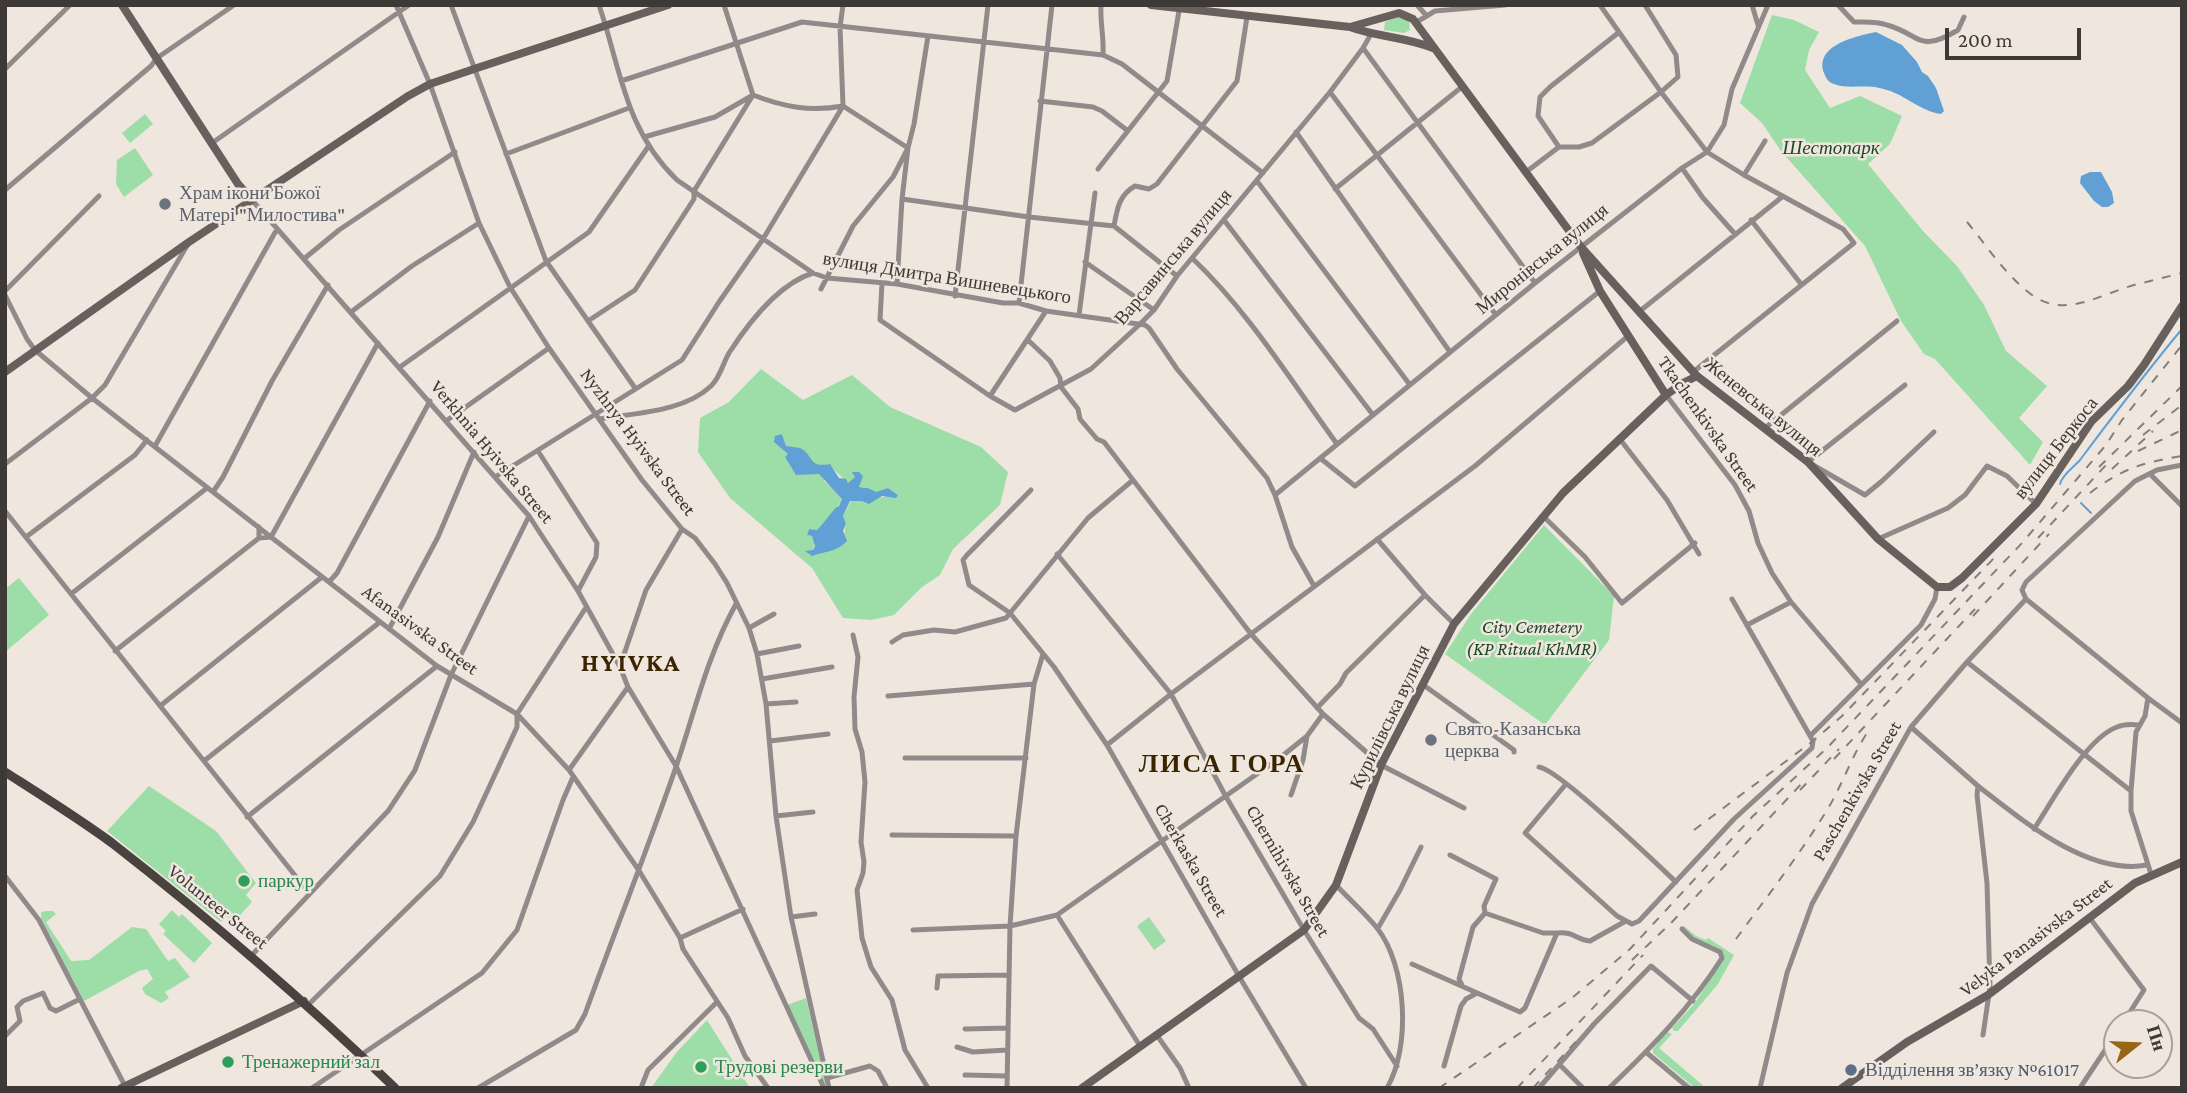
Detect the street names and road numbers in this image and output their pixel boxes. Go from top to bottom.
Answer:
street label: Варсавинська вулиця [1109,184,1237,330]
street label: Миронівська вулиця [1471,199,1613,319]
street label: вулиця Дмитра Вишневецького [821,247,1073,309]
street label: Tkachenkivska Street [1653,352,1763,496]
street label: Женевська вулиця [1699,352,1827,462]
street label: Nyzhnya Hyivska Street [575,364,701,520]
street label: Verkhnia Hyivska Street [425,376,559,528]
street label: вулиця Беркоса [2009,392,2103,504]
street label: Afanasivska Street [357,580,483,680]
street label: Курилівська вулиця [1345,641,1435,793]
street label: Paschenkivska Street [1808,717,1906,865]
street label: Cherkaska Street [1149,799,1233,921]
street label: Chernihivska Street [1241,801,1335,941]
street label: Volunteer Street [163,860,273,954]
street label: Velyka Panasivska Street [1955,872,2117,1002]

